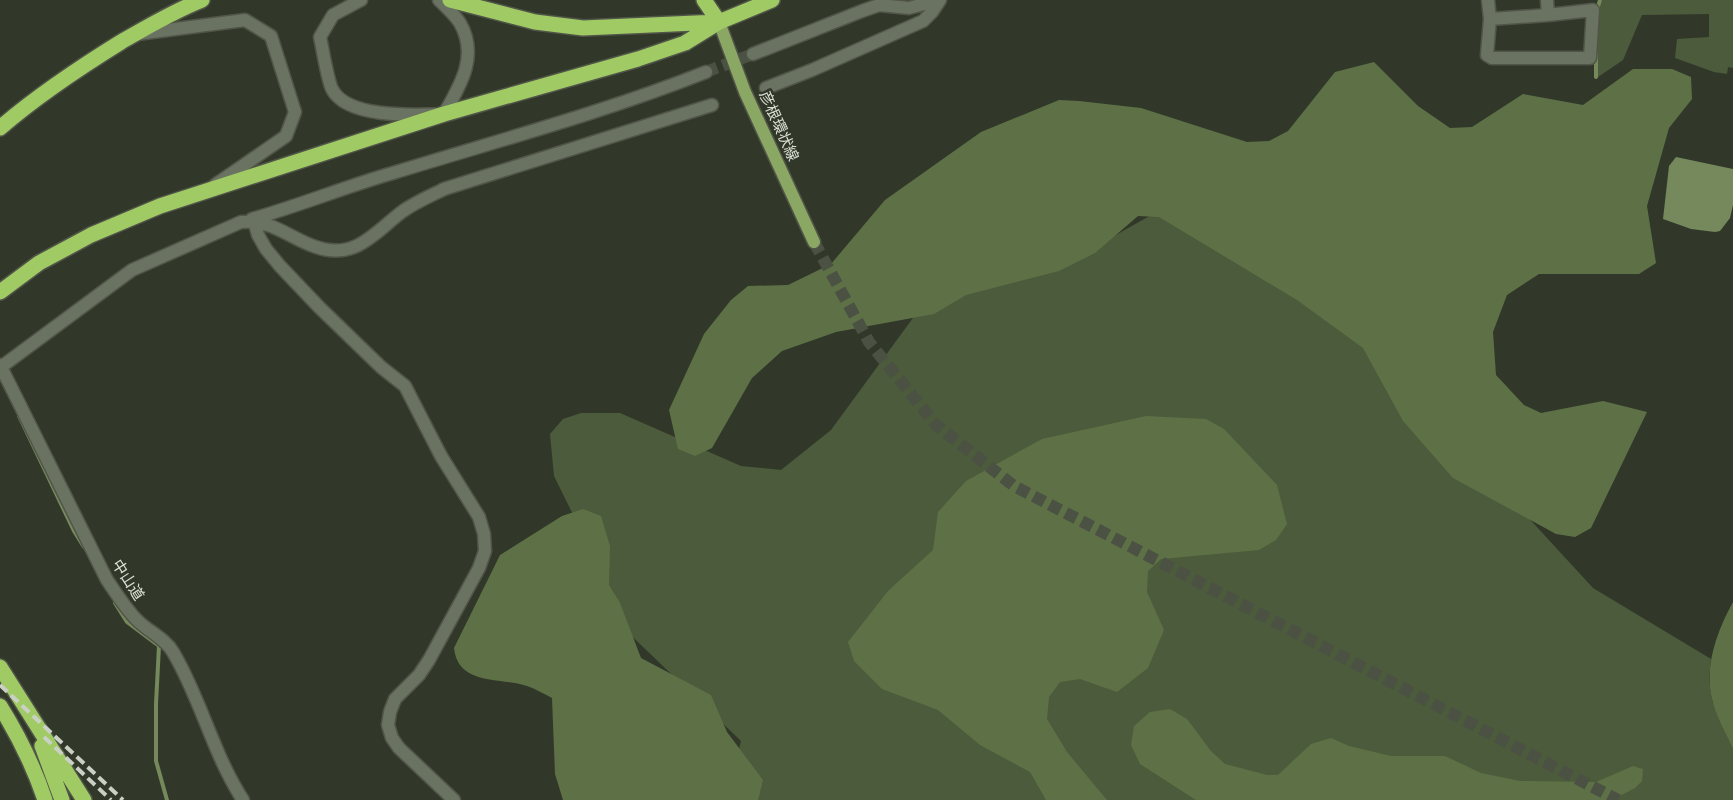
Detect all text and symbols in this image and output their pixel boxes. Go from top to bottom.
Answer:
street label: 彦根環状線 [756,88,802,164]
street label: 中山道 [108,556,148,604]

